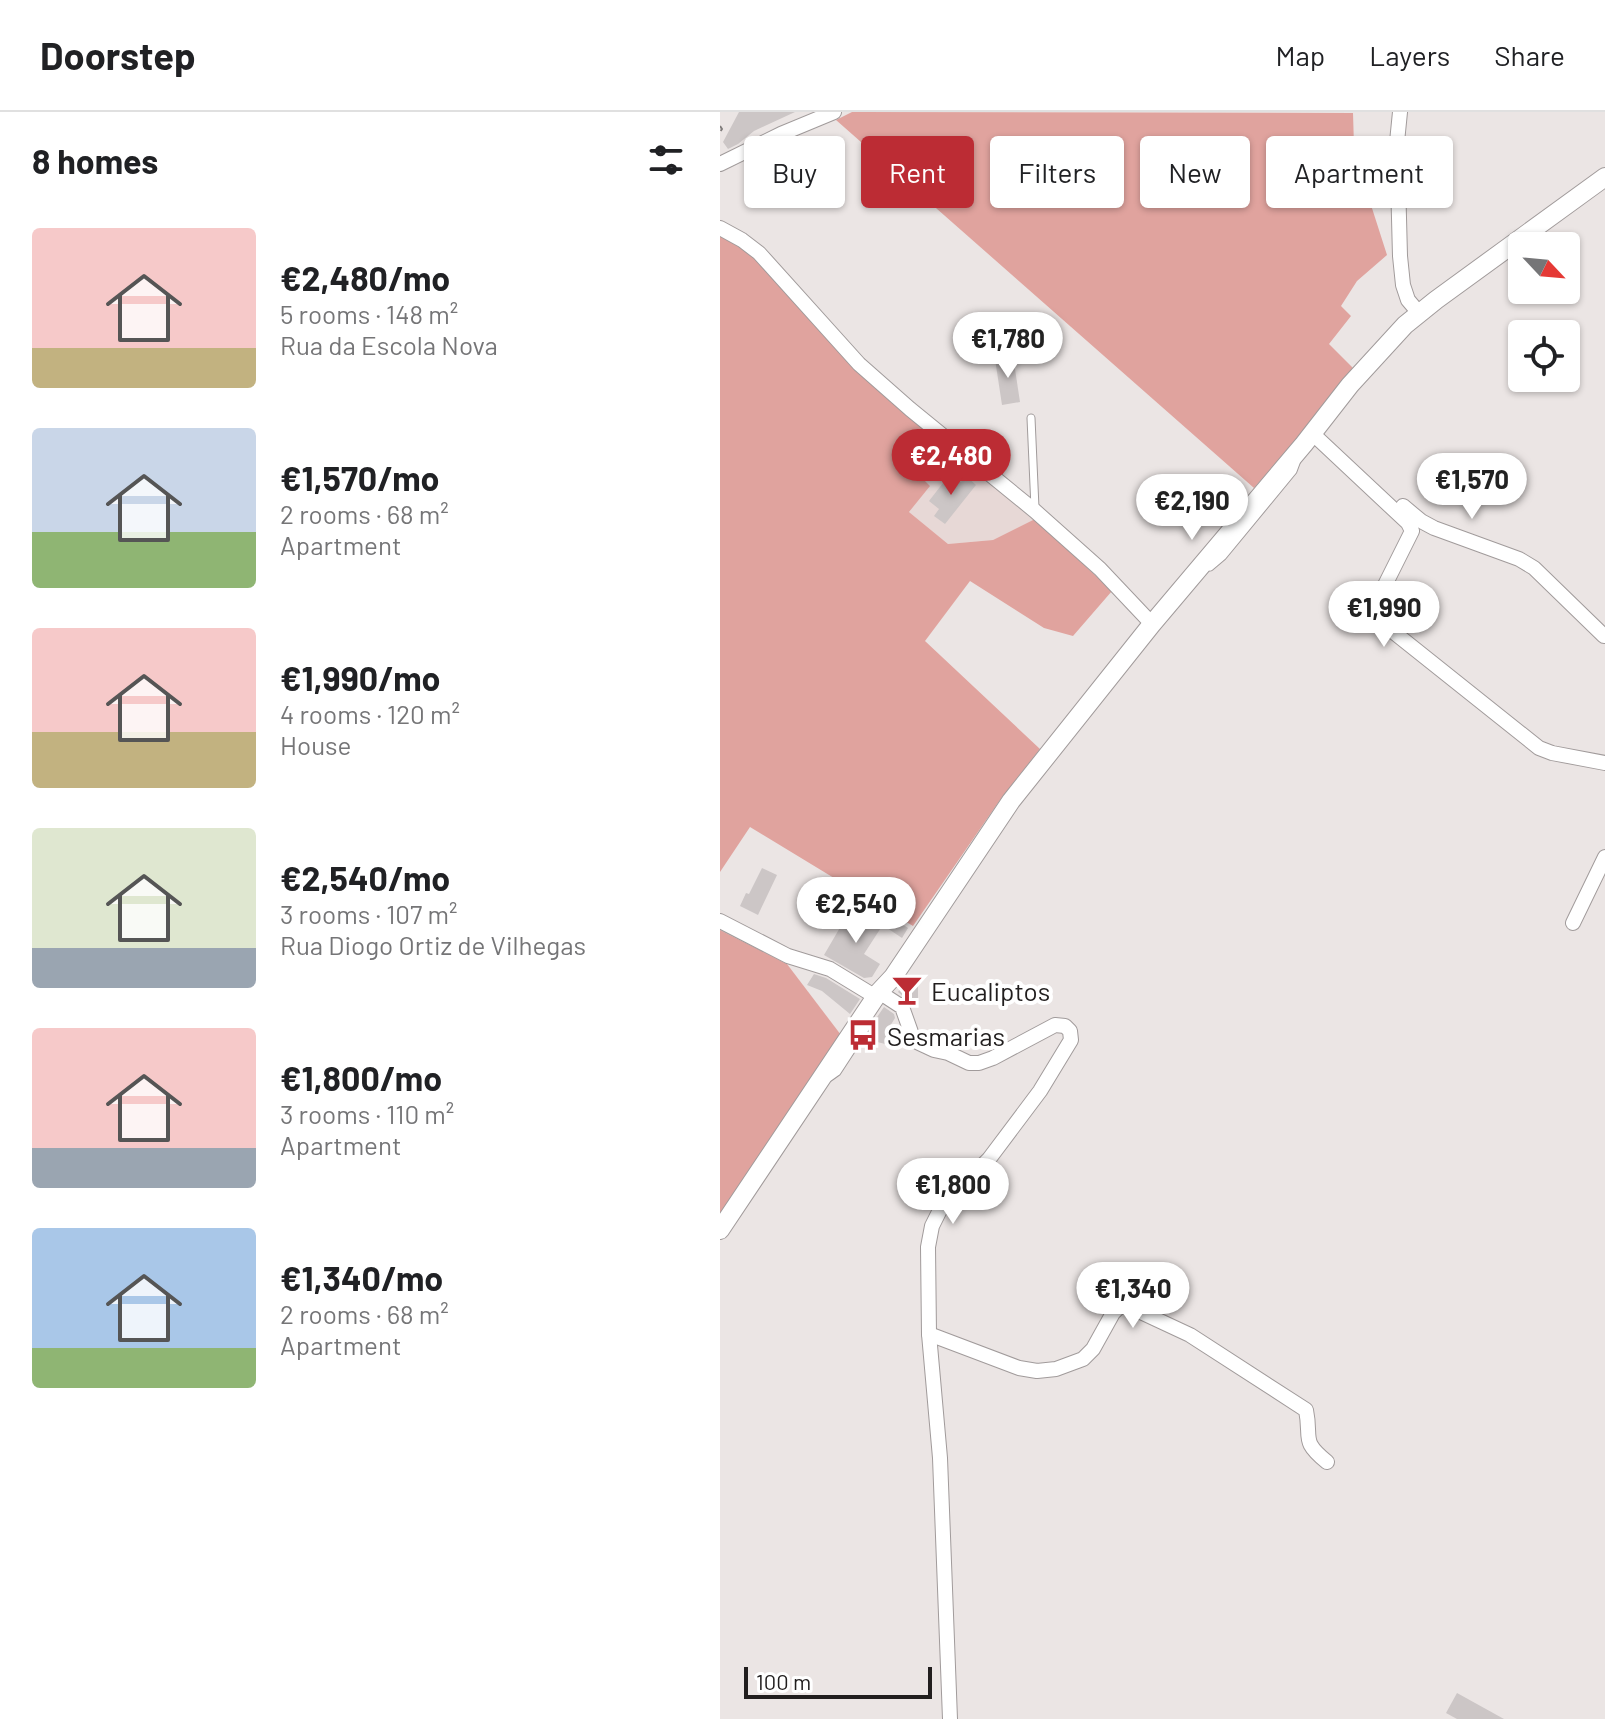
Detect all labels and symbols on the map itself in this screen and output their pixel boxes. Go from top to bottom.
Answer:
north arrow [1508,232,1580,304]
pin: €1,780 [943,312,1073,380]
pin: €2,480 [886,429,1016,497]
pin: €1,570 [1407,453,1537,521]
pin: €2,190 [1127,474,1257,542]
pin: €1,990 [1319,581,1449,649]
pin: €2,540 [791,877,921,945]
bar icon: Eucaliptos [890,973,924,1007]
place label: Eucaliptos [931,975,1050,1006]
bus stop icon: Sesmarias [846,1018,880,1052]
place label: Sesmarias [887,1020,1005,1051]
pin: €1,800 [888,1158,1018,1226]
pin: €1,340 [1068,1262,1198,1330]
scale bar [744,1663,932,1699]

